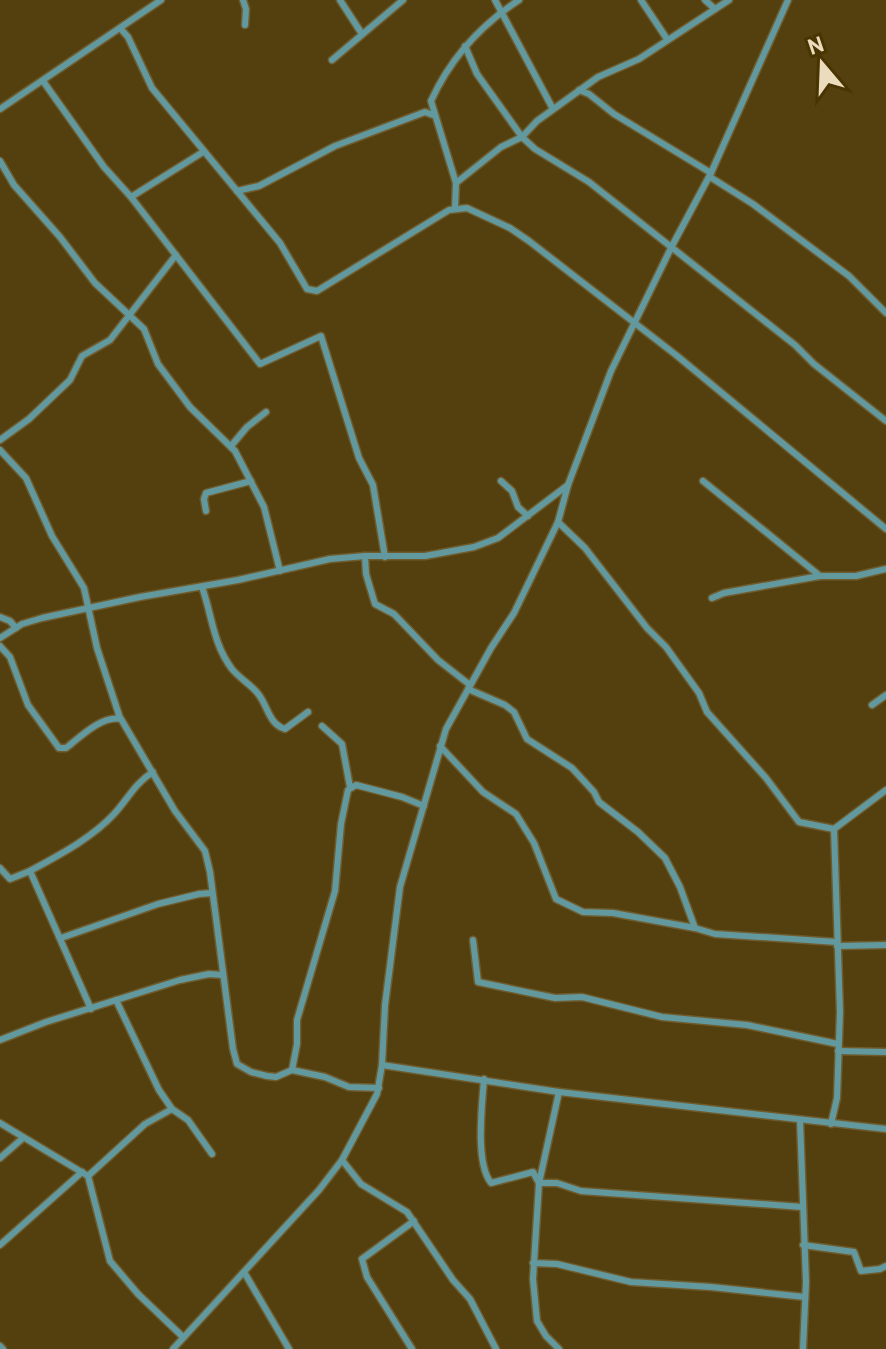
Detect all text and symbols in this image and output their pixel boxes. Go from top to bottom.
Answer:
north arrow [782,24,862,104]
text: N [804,32,828,63]

